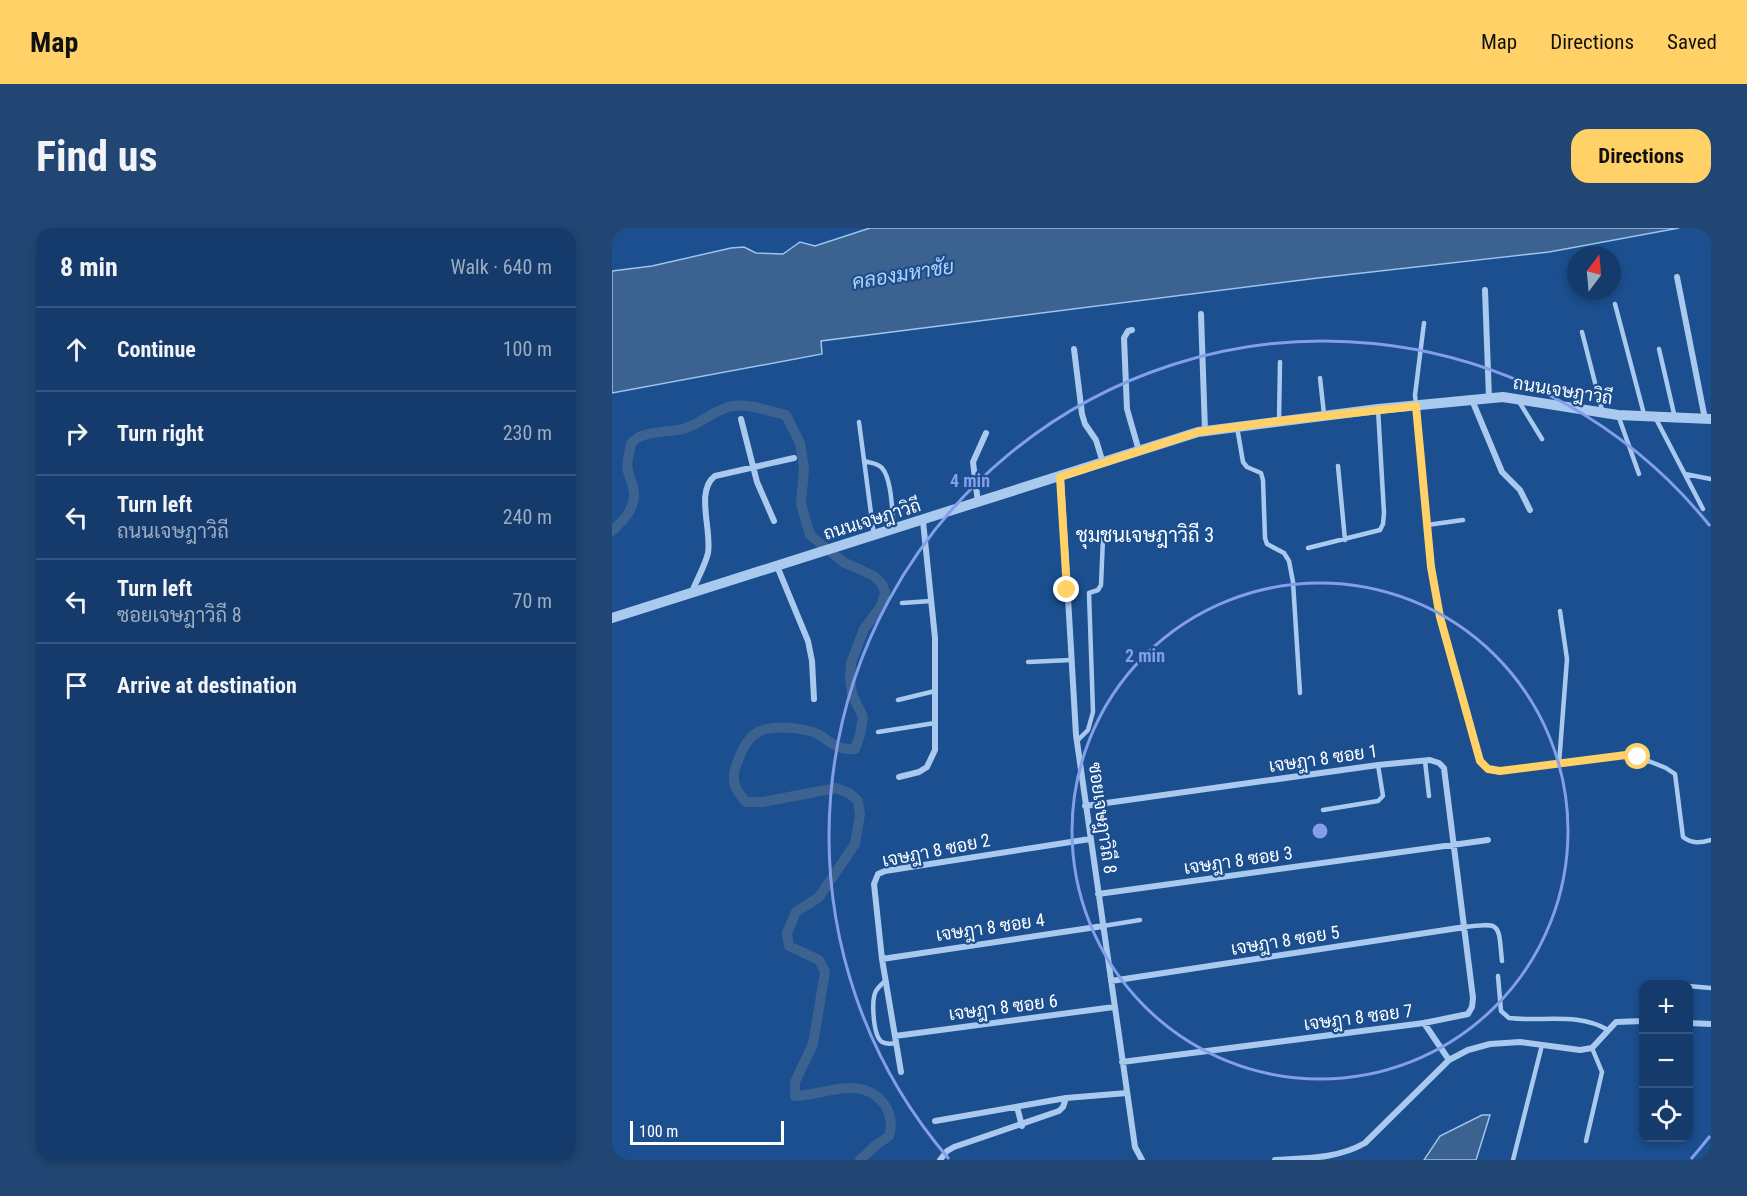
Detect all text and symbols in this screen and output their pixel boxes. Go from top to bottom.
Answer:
text: Map [30,26,78,59]
text: Map [1481,30,1517,54]
text: Directions [1550,30,1634,54]
text: Saved [1667,30,1717,54]
button: Directions [1571,129,1711,183]
text: Find us [36,132,157,181]
north arrow [1567,246,1621,300]
text: 8 min [60,252,118,282]
water label: คลองมหาชัย [850,254,956,294]
text: Walk · 640 m [451,255,552,279]
icon: ahead [60,333,93,366]
text: Continue [117,337,196,362]
text: 100 m [503,337,552,361]
street label: ถนนเจษฎาวิถี [1511,370,1615,410]
icon: right [60,417,93,450]
text: Turn right [117,421,204,446]
text: 230 m [503,421,552,445]
text: 4 min [950,470,990,491]
text: Turn left [117,492,192,517]
street label: ถนนเจษฎาวิถี [820,492,924,546]
icon: left [60,501,93,534]
text: 240 m [503,505,552,529]
text: ถนนเจษฎาวิถี [117,519,229,543]
district label: ชุมชนเจษฎาวิถี 3 [1076,522,1214,549]
text: Turn left [117,576,192,601]
route end [1053,576,1079,602]
icon: left [60,585,93,618]
text: 70 m [513,589,552,613]
text: ซอยเจษฎาวิถี 8 [117,603,242,627]
text: 2 min [1125,645,1165,666]
icon: arrive [60,669,93,702]
text: Arrive at destination [117,673,297,698]
street label: เจษฎา 8 ซอย 1 [1267,740,1379,778]
route start [1624,743,1650,769]
street label: ซอยเจษฎาวิถี 8 [1083,761,1123,875]
centre of rings [1310,821,1330,841]
street label: เจษฎา 8 ซอย 2 [880,829,992,873]
street label: เจษฎา 8 ซอย 3 [1182,842,1294,880]
street label: เจษฎา 8 ซอย 4 [934,909,1046,947]
street label: เจษฎา 8 ซอย 5 [1229,921,1341,961]
map controls [1639,980,1693,1142]
button: + [1639,980,1693,1034]
street label: เจษฎา 8 ซอย 6 [947,990,1059,1026]
street label: เจษฎา 8 ซอย 7 [1302,1000,1414,1036]
button: − [1639,1034,1693,1088]
button: locate [1639,1088,1693,1142]
scale bar [630,1118,784,1146]
text: 100 m [639,1122,678,1141]

